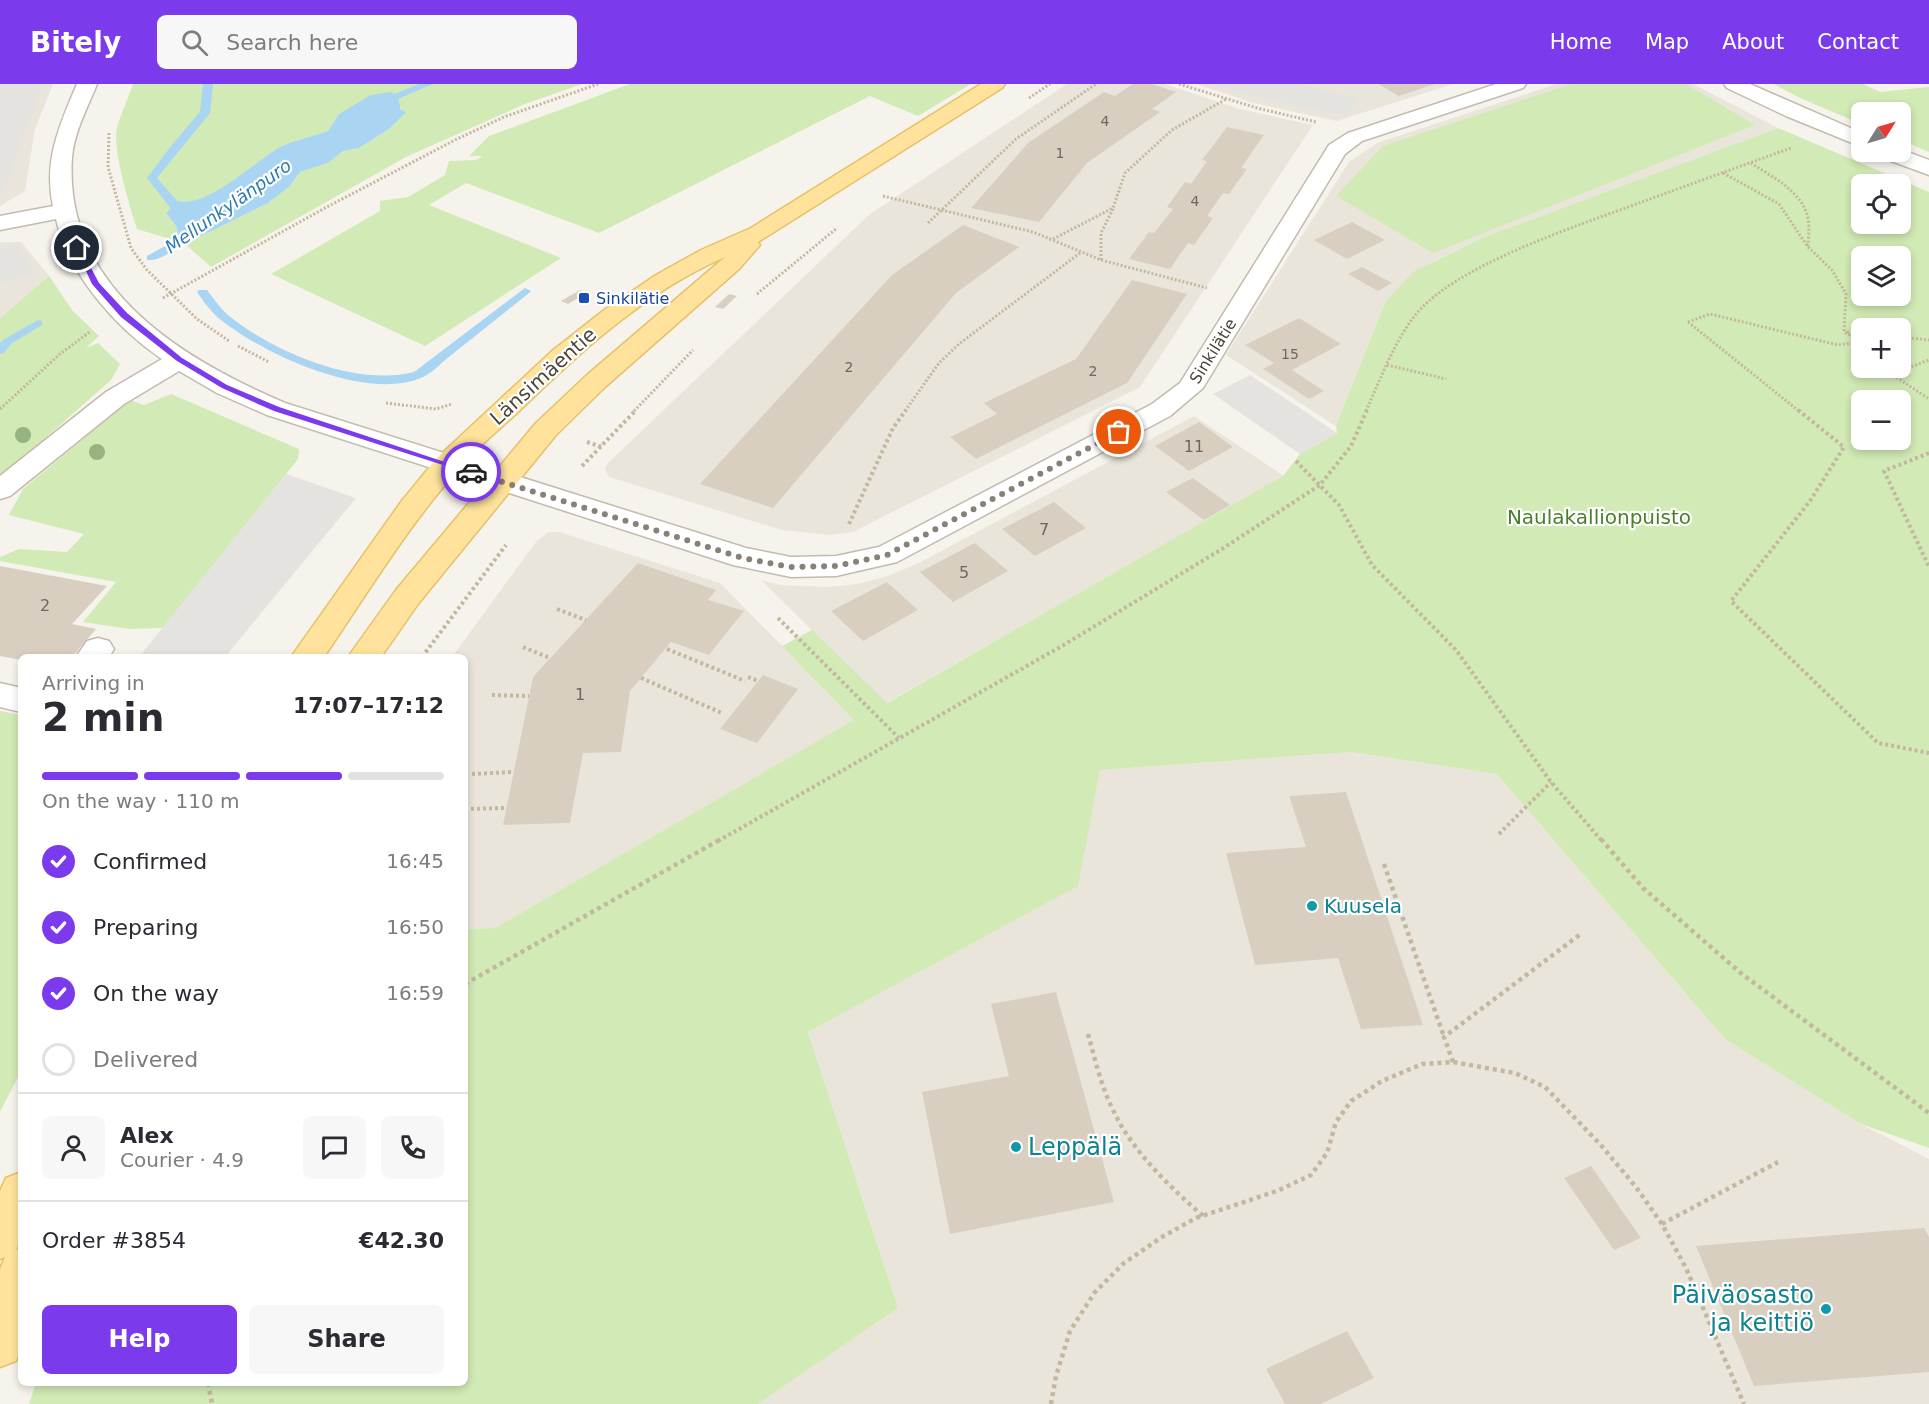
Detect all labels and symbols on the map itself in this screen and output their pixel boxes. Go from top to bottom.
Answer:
north arrow [1851,102,1911,162]
house number: 4 [1101,113,1110,129]
house number: 1 [1056,145,1064,161]
water label: Mellunkylänpuro [161,155,295,257]
house number: 4 [1191,193,1200,209]
pin [51,222,102,273]
place label: Sinkilätie [596,289,669,308]
marker: Sinkilätie [577,291,591,305]
street label: Sinkilätie [1186,315,1240,387]
street label: Länsimäentie [485,322,601,430]
house number: 15 [1281,346,1299,362]
house number: 2 [845,359,853,375]
house number: 2 [1089,363,1097,379]
pin [1093,406,1144,457]
house number: 11 [1184,437,1204,456]
courier [441,442,501,502]
park label: Naulakallionpuisto [1507,505,1691,529]
house number: 7 [1039,520,1049,539]
house number: 5 [959,563,969,582]
house number: 2 [40,596,50,615]
house number: 1 [575,685,585,704]
place label: Kuusela [1324,894,1402,918]
marker: Kuusela [1305,899,1319,913]
place label: Leppälä [1028,1133,1122,1161]
marker: Leppälä [1009,1140,1023,1154]
place label: Päiväosasto ja keittiö [1672,1281,1814,1337]
marker: Päiväosasto ja keittiö [1819,1302,1833,1316]

